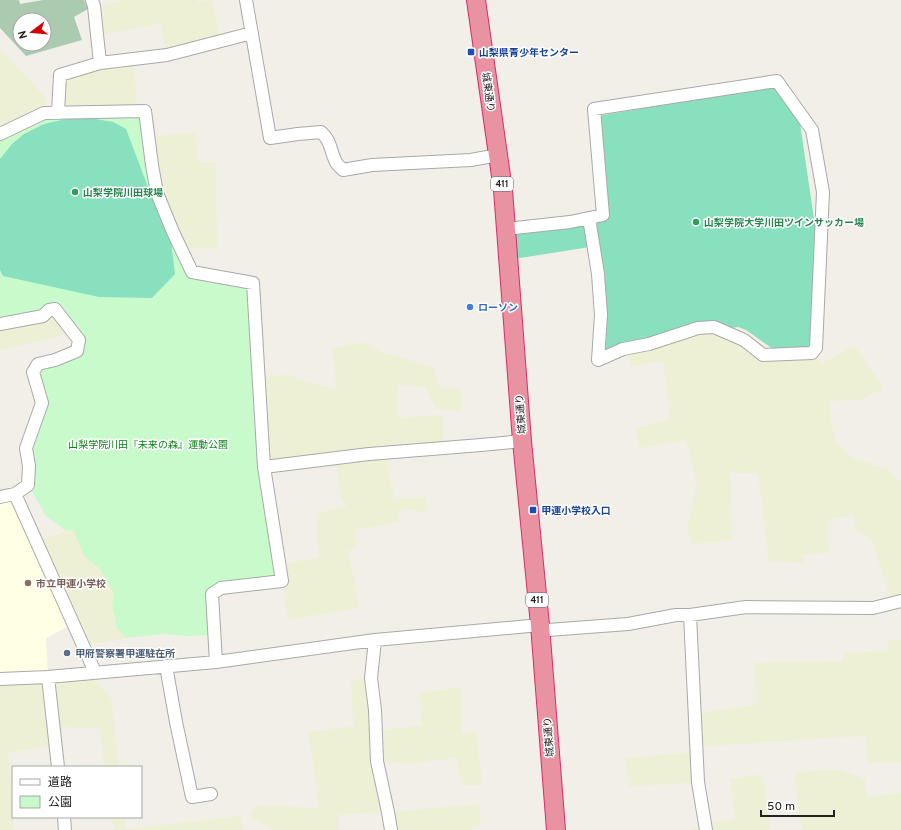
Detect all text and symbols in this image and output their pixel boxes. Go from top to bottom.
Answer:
north arrow [12,12,52,52]
text: N [16,29,31,40]
marker: 山梨県青少年センター [466,47,476,57]
place label: 山梨県青少年センター [479,47,579,60]
street label: 城東通り [478,71,497,113]
road number: 411 [491,177,513,191]
marker: 山梨学院川田球場 [70,187,80,197]
place label: 山梨学院川田球場 [83,187,163,200]
marker: 山梨学院大学川田ツインサッカー場 [691,217,701,227]
place label: 山梨学院大学川田ツインサッカー場 [704,217,864,230]
marker: ローソン [465,302,475,312]
place label: ローソン [478,302,518,315]
street label: 城東通り [514,393,529,434]
park label: 山梨学院川田『未来の森』運動公園 [68,439,228,452]
marker: 甲運小学校入口 [528,505,538,515]
place label: 甲運小学校入口 [541,505,611,518]
marker: 市立甲運小学校 [23,578,33,588]
place label: 市立甲運小学校 [36,578,106,591]
road number: 411 [526,593,548,607]
marker: 甲府警察署甲運駐在所 [62,648,72,658]
place label: 甲府警察署甲運駐在所 [75,648,175,661]
street label: 城東通り [542,716,557,757]
legend [12,766,142,818]
text: 道路 [48,775,72,791]
scale bar [761,792,834,818]
text: 公園 [48,795,72,811]
text: 50 m [767,799,795,815]

